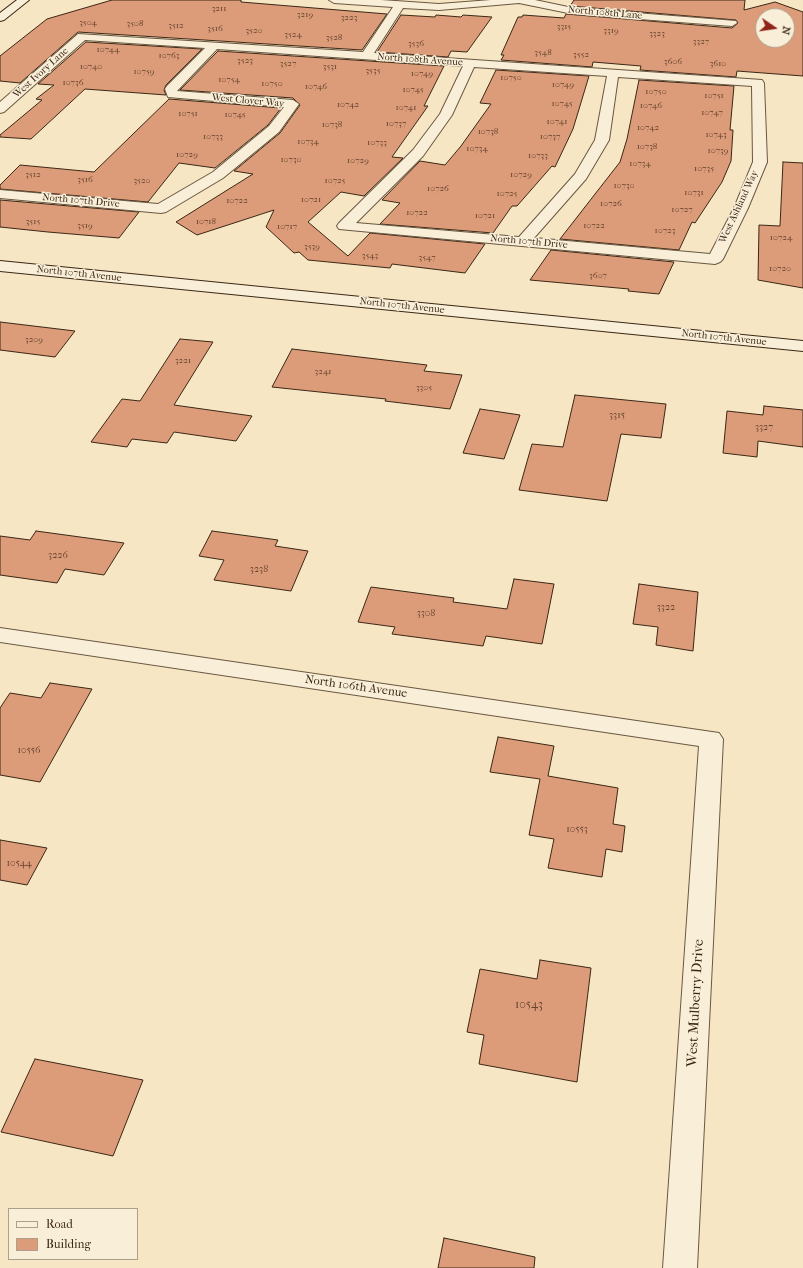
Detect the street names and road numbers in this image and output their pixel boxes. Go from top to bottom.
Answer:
street label: North 108th Lane [567,4,643,22]
street label: West Ivory Lane [11,45,71,101]
street label: North 108th Avenue [377,51,463,69]
street label: West Clover Way [211,92,285,110]
street label: West Ashland Way [717,169,761,245]
street label: North 107th Drive [42,192,120,210]
street label: North 107th Drive [490,233,568,251]
street label: North 107th Avenue [36,264,122,284]
street label: North 107th Avenue [359,296,445,316]
street label: North 107th Avenue [681,328,767,348]
street label: North 106th Avenue [304,673,408,701]
street label: West Mulberry Drive [684,939,708,1067]

